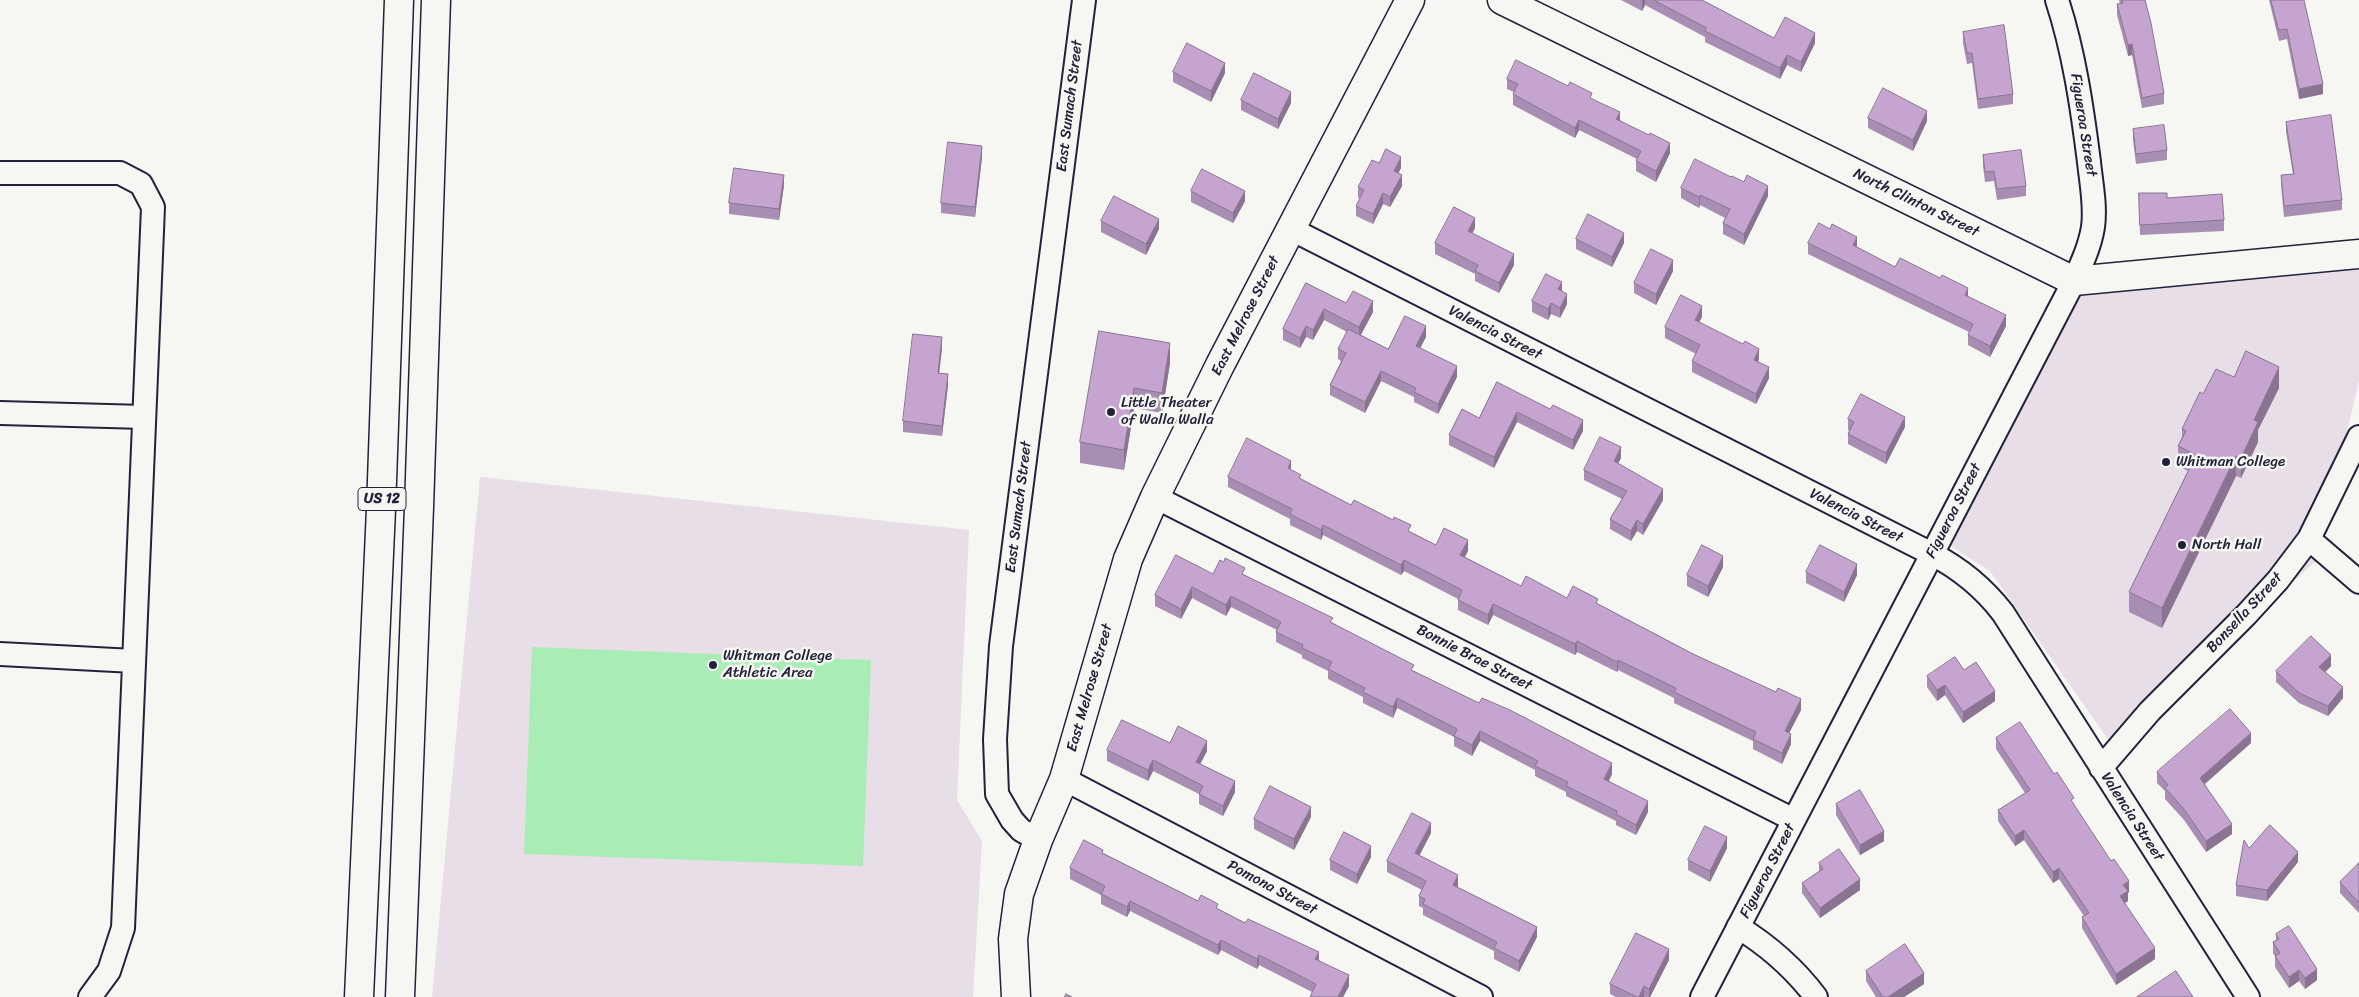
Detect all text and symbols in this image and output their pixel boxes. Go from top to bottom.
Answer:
street label: East Sumach Street [1053,39,1087,173]
street label: Figueroa Street [2066,72,2100,178]
street label: North Clinton Street [1850,165,1982,241]
street label: East Melrose Street [1208,253,1284,379]
street label: Valencia Street [1445,302,1545,364]
place label: Little Theater of Walla Walla [1121,394,1213,429]
marker: Little Theater of Walla Walla [1105,406,1117,418]
street label: East Sumach Street [1002,440,1036,574]
place label: Whitman College [2176,453,2285,471]
marker: Whitman College [2160,456,2172,468]
street label: Figueroa Street [1922,461,1986,561]
street label: Valencia Street [1806,485,1906,547]
road number: US 12 [358,488,406,510]
place label: North Hall [2192,536,2261,554]
marker: North Hall [2176,539,2188,551]
street label: Bonsella Street [2203,569,2287,657]
street label: Bonnie Brae Street [1413,621,1535,695]
street label: East Melrose Street [1063,622,1117,754]
place label: Whitman College Athletic Area [723,647,832,682]
marker: Whitman College Athletic Area [707,659,719,671]
street label: Valencia Street [2097,769,2167,865]
street label: Figueroa Street [1736,821,1800,921]
street label: Pomona Street [1224,857,1320,919]

